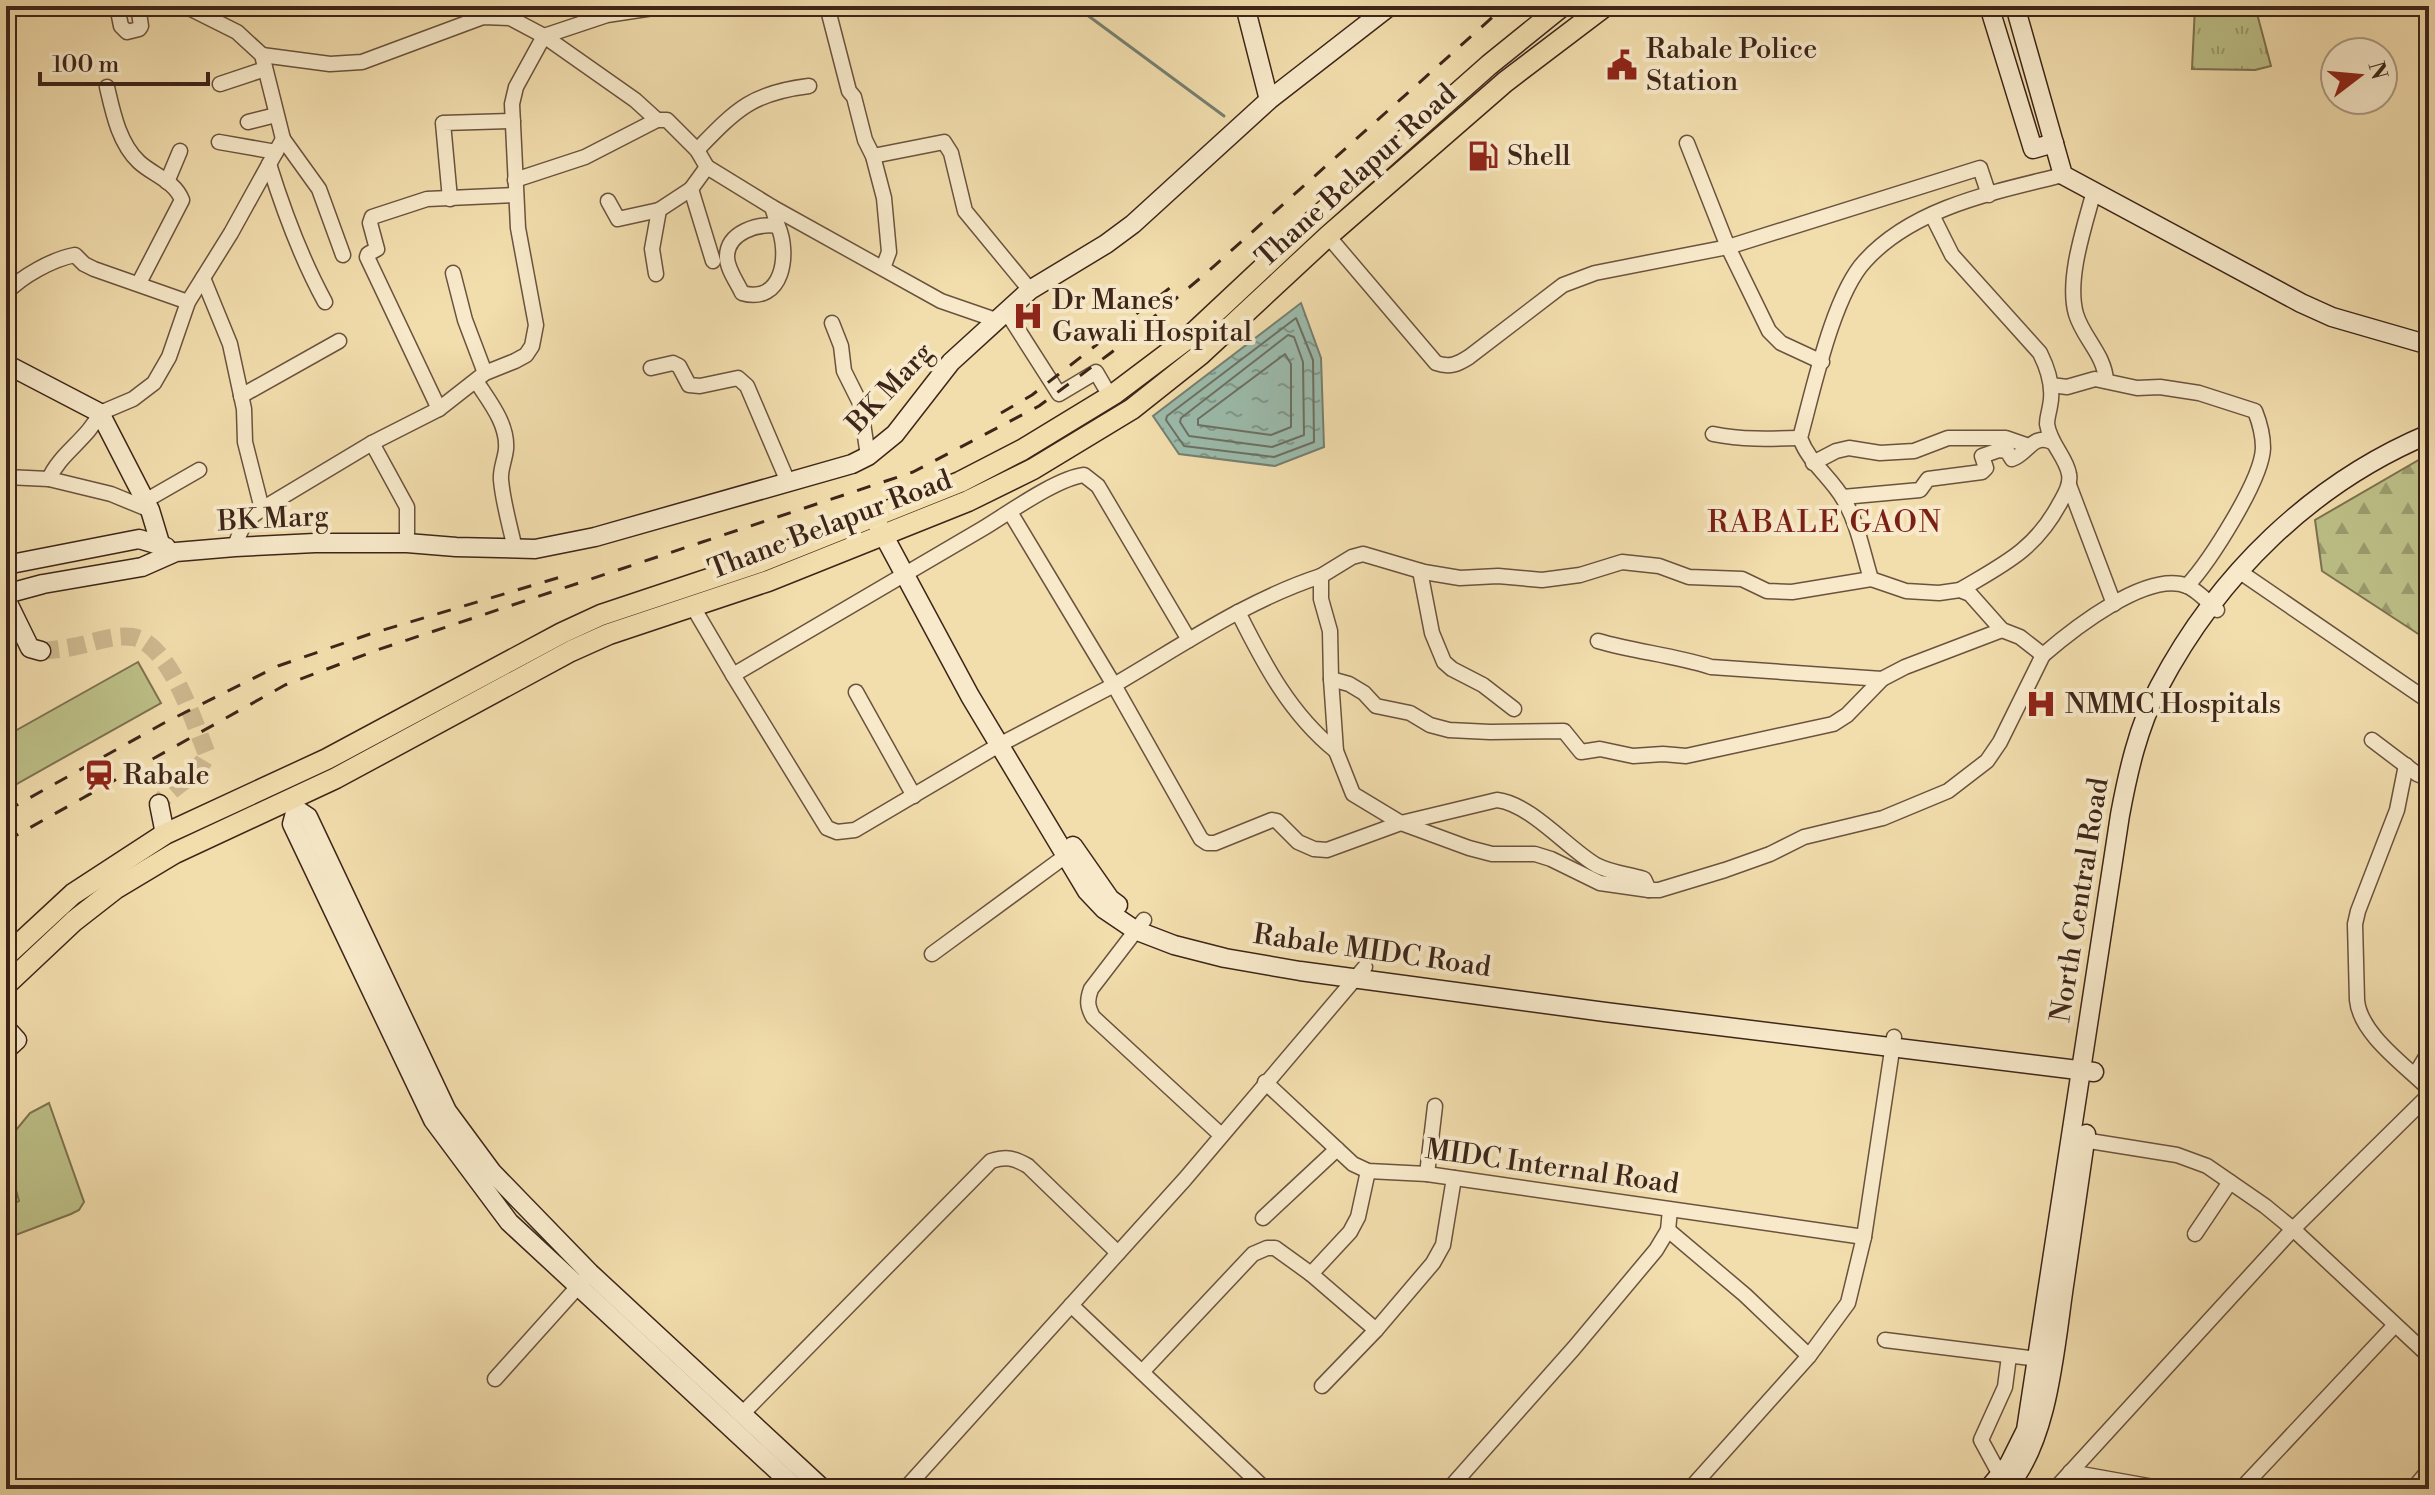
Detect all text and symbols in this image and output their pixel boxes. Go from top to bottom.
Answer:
place label: Rabale Police Station [1646,32,1817,99]
scale bar [40,36,208,86]
north arrow [2319,36,2399,116]
public building icon: Rabale Police Station [1605,48,1639,82]
text: 100 m [52,50,119,80]
text: N [2361,59,2392,84]
street label: Thane Belapur Road [1248,77,1464,275]
fuel station icon: Shell [1466,139,1500,173]
place label: Shell [1507,139,1570,174]
place label: Dr Manes Gawali Hospital [1052,283,1252,350]
hospital icon: Dr Manes Gawali Hospital [1011,299,1045,333]
street label: BK Marg [839,335,941,441]
street label: Thane Belapur Road [703,462,957,588]
street label: BK Marg [216,499,330,539]
district label: RABALE GAON [1707,504,1943,542]
hospital icon: NMMC Hospitals [2024,687,2058,721]
place label: NMMC Hospitals [2065,687,2281,722]
station icon: Rabale [82,758,116,792]
place label: Rabale [123,758,210,793]
street label: North Central Road [2043,775,2117,1025]
street label: Rabale MIDC Road [1251,917,1493,985]
street label: MIDC Internal Road [1423,1132,1681,1202]

